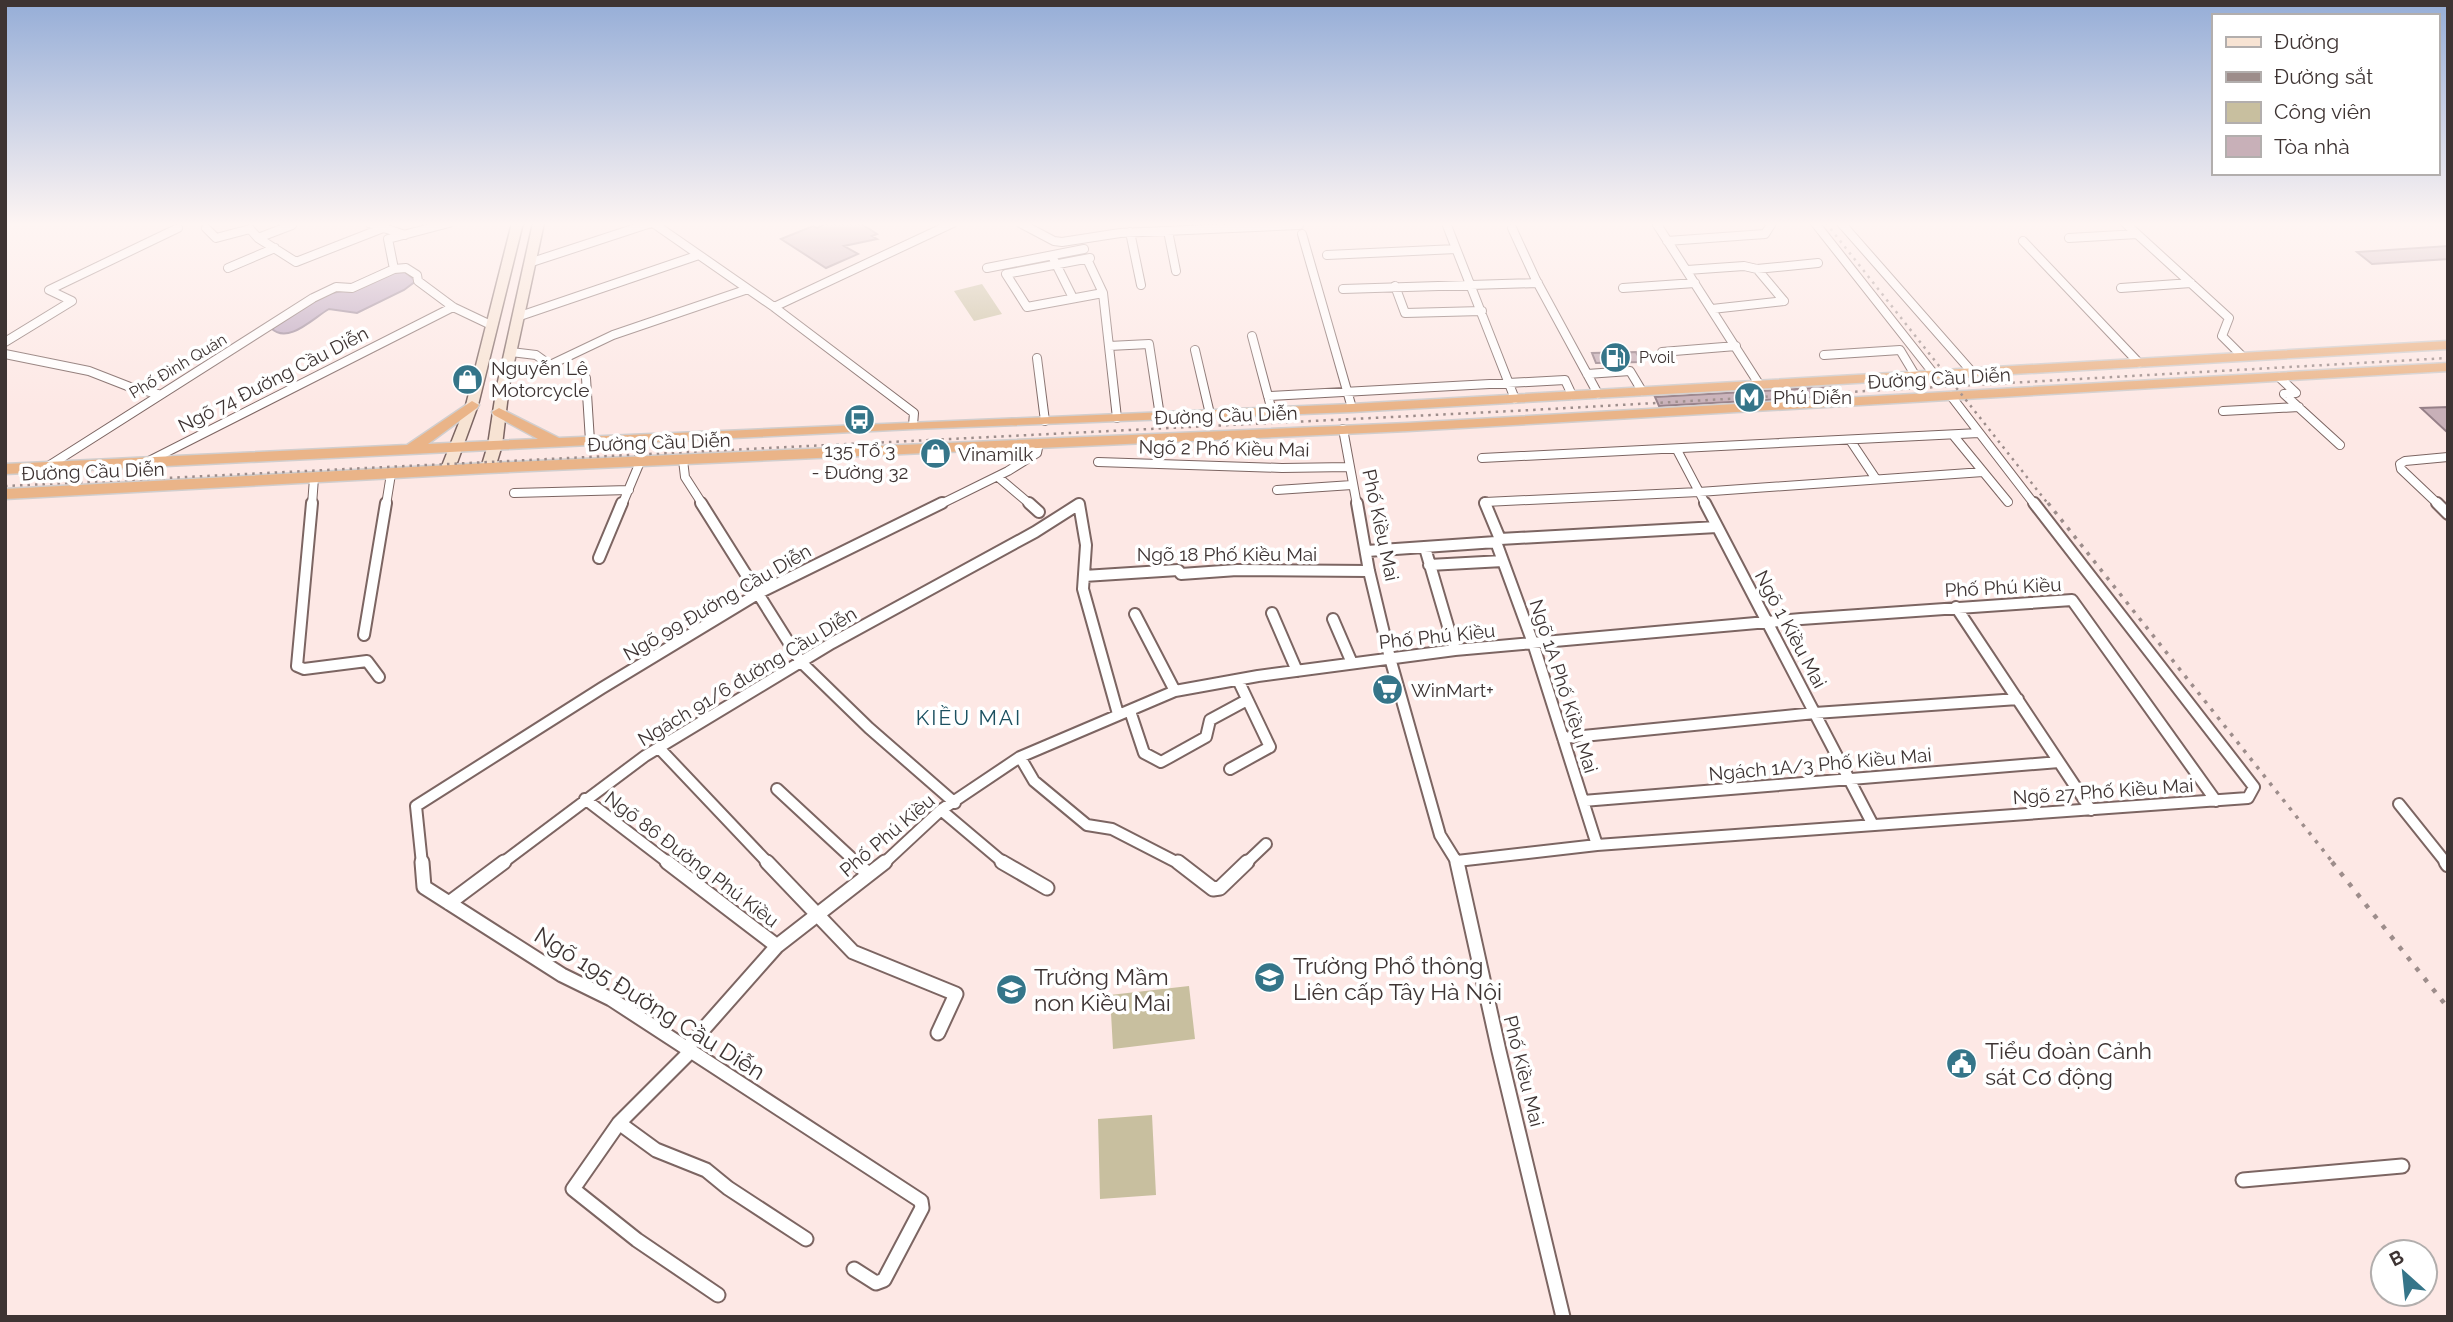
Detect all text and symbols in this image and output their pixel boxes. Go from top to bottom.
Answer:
legend [2212,14,2439,175]
text: Đường [2274,29,2339,54]
text: Đường sắt [2274,64,2373,89]
text: Công viên [2274,99,2371,124]
text: Tòa nhà [2274,134,2350,159]
street label: Ngõ 74 Đường Cầu Diễn [174,321,372,437]
street label: Phố Đình Quán [126,329,230,403]
fuel station icon: Pvoil [1599,340,1633,374]
place label: Pvoil [1639,348,1675,367]
place label: Nguyễn Lê Motorcycle [491,357,590,401]
shop icon: Nguyễn Lê Motorcycle [451,362,485,396]
street label: Đường Cầu Diễn [1867,363,2011,393]
metro station icon: Phú Diễn [1733,380,1767,414]
place label: Phú Diễn [1773,386,1852,408]
bus stop icon: 135 Tổ 3 - Đường 32 [843,402,877,436]
street label: Đường Cầu Diễn [1154,402,1298,428]
street label: Đường Cầu Diễn [587,429,731,455]
street label: Ngõ 2 Phố Kiều Mai [1138,436,1310,460]
shop icon: Vinamilk [918,437,952,471]
place label: 135 Tổ 3 - Đường 32 [812,439,908,483]
place label: Vinamilk [958,443,1033,465]
street label: Đường Cầu Diễn [21,458,165,484]
street label: Phố Kiều Mai [1358,467,1404,583]
street label: Ngõ 99 Đường Cầu Diễn [619,539,815,665]
street label: Ngõ 18 Phố Kiều Mai [1137,543,1317,565]
street label: Ngõ 1 Kiều Mai [1751,566,1831,692]
street label: Phố Phú Kiều [1944,573,2062,601]
street label: Ngõ 1A Phố Kiều Mai [1526,596,1602,776]
street label: Ngách 91/6 đường Cầu Diễn [634,602,860,750]
street label: Phố Phú Kiều [1378,619,1496,653]
supermarket icon: WinMart+ [1371,673,1405,707]
place label: WinMart+ [1411,679,1494,701]
district label: KIỀU MAI [916,705,1022,730]
street label: Ngách 1A/3 Phố Kiều Mai [1708,743,1932,785]
street label: Ngõ 27 Phố Kiều Mai [2012,774,2194,808]
street label: Ngõ 86 Đường Phú Kiều [601,786,783,932]
street label: Phố Phú Kiều [835,789,939,881]
street label: Ngõ 195 Đường Cầu Diễn [530,921,770,1085]
place label: Trường Phổ thông Liên cấp Tây Hà Nội [1293,952,1502,1005]
school or university icon: Trường Phổ thông Liên cấp Tây Hà Nội [1253,961,1287,995]
place label: Trường Mầm non Kiều Mai [1034,963,1171,1016]
school or university icon: Trường Mầm non Kiều Mai [994,972,1028,1006]
street label: Phố Kiều Mai [1500,1013,1548,1129]
place label: Tiểu đoàn Cảnh sát Cơ động [1985,1037,2152,1090]
public building icon: Tiểu đoàn Cảnh sát Cơ động [1945,1046,1979,1080]
north arrow [2369,1238,2439,1308]
text: B [2386,1245,2407,1271]

